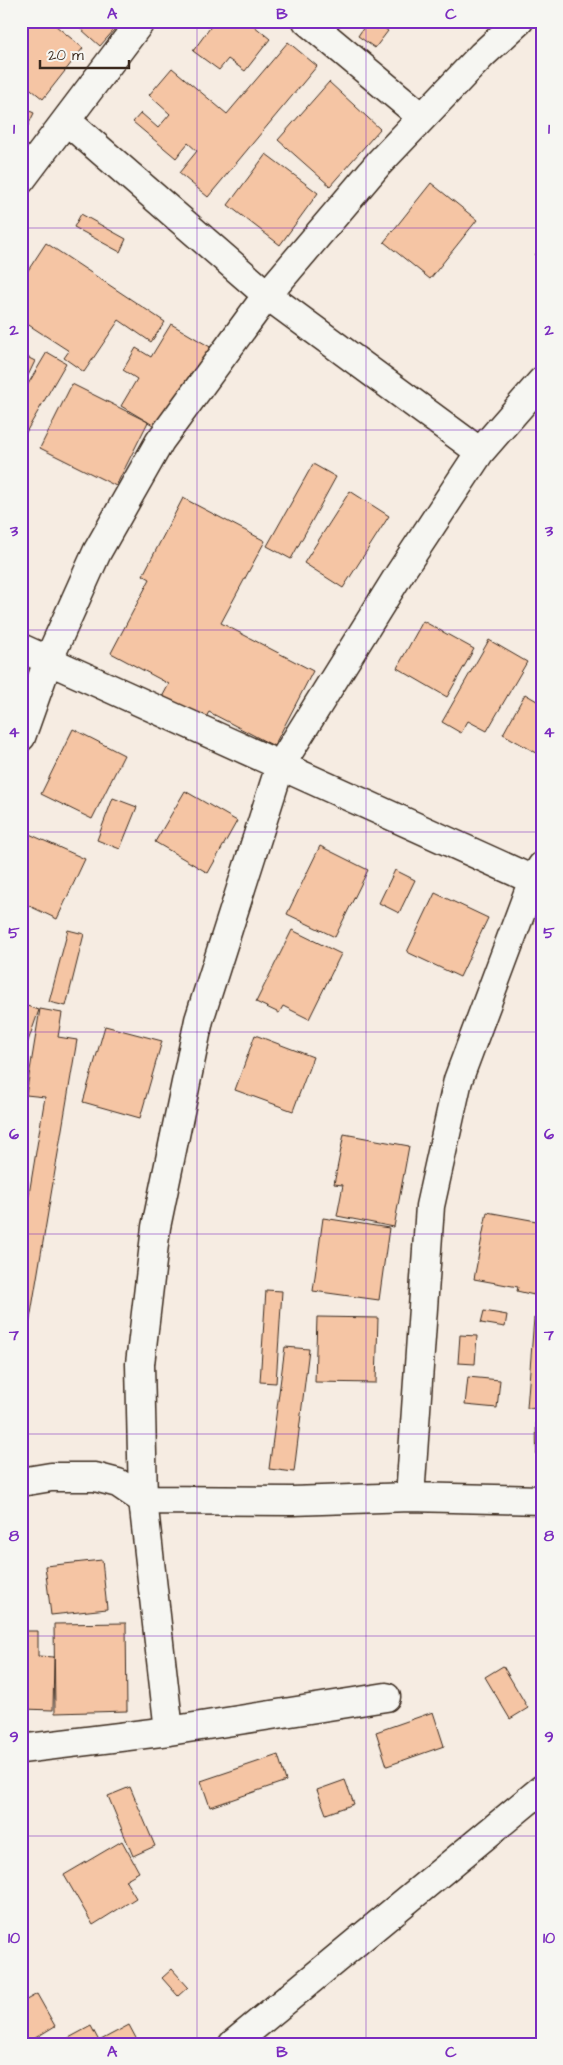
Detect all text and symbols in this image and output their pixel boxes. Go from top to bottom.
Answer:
text: A [107,3,118,25]
text: B [276,3,288,25]
text: C [445,3,457,25]
scale bar [40,38,129,70]
text: 20 m [48,45,84,66]
text: 1 [13,118,16,140]
text: 1 [548,118,551,140]
text: 2 [8,319,19,341]
text: 2 [543,319,554,341]
text: 3 [9,520,19,542]
text: 3 [544,520,554,542]
text: 4 [9,721,20,743]
text: 4 [544,721,555,743]
text: 5 [8,922,20,944]
text: 5 [543,922,555,944]
text: 6 [9,1123,19,1145]
text: 6 [544,1123,554,1145]
text: 7 [8,1324,19,1346]
text: 7 [543,1324,554,1346]
text: 8 [9,1525,20,1547]
text: 8 [544,1525,555,1547]
text: 9 [9,1726,19,1748]
text: 9 [544,1726,554,1748]
text: 10 [8,1927,20,1949]
text: 10 [543,1927,555,1949]
text: A [107,2041,118,2063]
text: B [276,2041,288,2063]
text: C [445,2041,457,2063]

